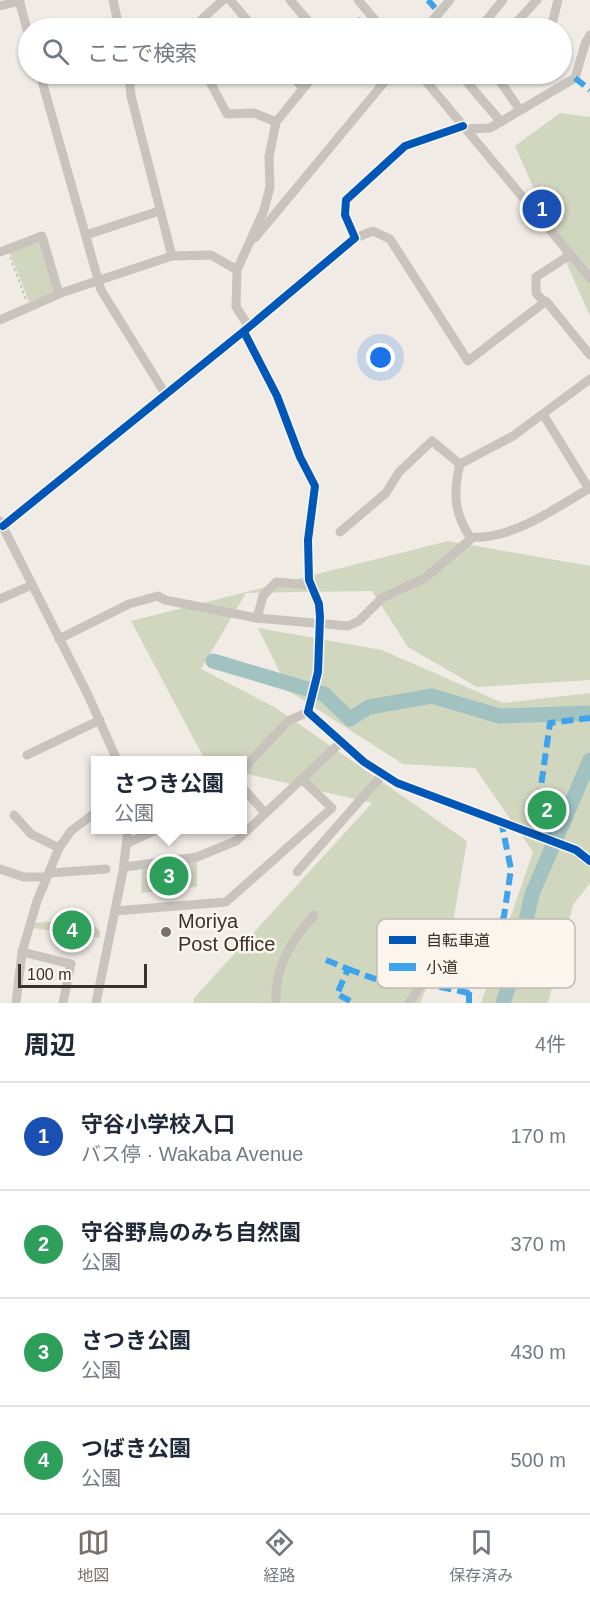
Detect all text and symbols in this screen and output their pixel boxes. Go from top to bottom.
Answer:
search box [18,18,572,84]
icon: search [39,35,72,68]
text: ここで検索 [87,41,197,66]
pin: 1 [522,186,562,232]
your location [366,343,395,372]
popup [91,756,247,834]
text: さつき公園 [114,771,224,796]
pin: 2 [528,788,566,832]
text: 公園 [114,802,154,824]
pin: 3 [150,854,188,898]
pin: 4 [52,908,92,952]
place label: Moriya Post Office [178,910,275,955]
legend [377,919,575,988]
marker: Moriya Post Office [159,925,173,939]
text: 自転車道 [426,932,490,949]
text: 小道 [426,959,458,976]
scale bar [18,961,147,989]
text: 100 m [27,966,71,983]
text: 周辺 [24,1030,76,1060]
text: 4件 [535,1033,566,1055]
text: 守谷小学校入口 [81,1112,235,1137]
text: 1 [38,1125,49,1147]
text: 170 m [510,1125,566,1147]
text: バス停 · Wakaba Avenue [81,1143,303,1165]
text: 守谷野鳥のみち自然園 [81,1220,301,1245]
text: 2 [38,1233,49,1255]
text: 370 m [510,1233,566,1255]
text: 公園 [81,1251,121,1273]
text: さつき公園 [81,1328,191,1353]
text: 3 [38,1341,49,1363]
text: 430 m [510,1341,566,1363]
text: 公園 [81,1359,121,1381]
text: つばき公園 [81,1436,191,1461]
text: 4 [38,1449,49,1471]
text: 500 m [510,1449,566,1471]
text: 公園 [81,1467,121,1489]
tab: 地図 [77,1526,110,1586]
tab: 経路 [263,1526,296,1586]
tab: 保存済み [449,1526,513,1586]

